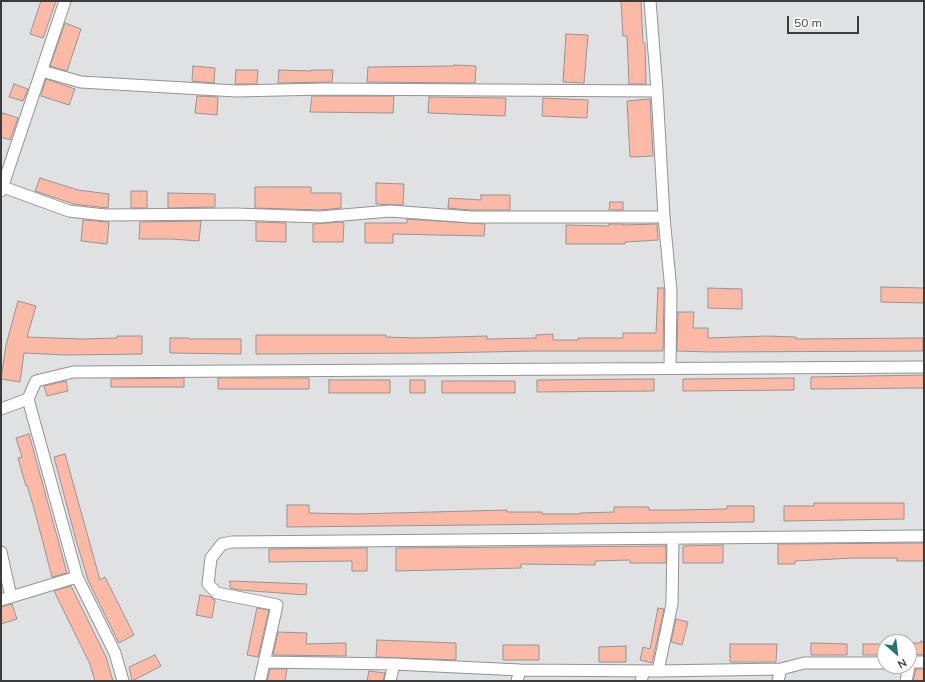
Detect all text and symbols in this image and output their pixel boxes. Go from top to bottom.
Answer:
scale bar [789,8,861,34]
text: 50 m [794,15,822,30]
north arrow [877,634,917,674]
text: N [895,656,909,672]

